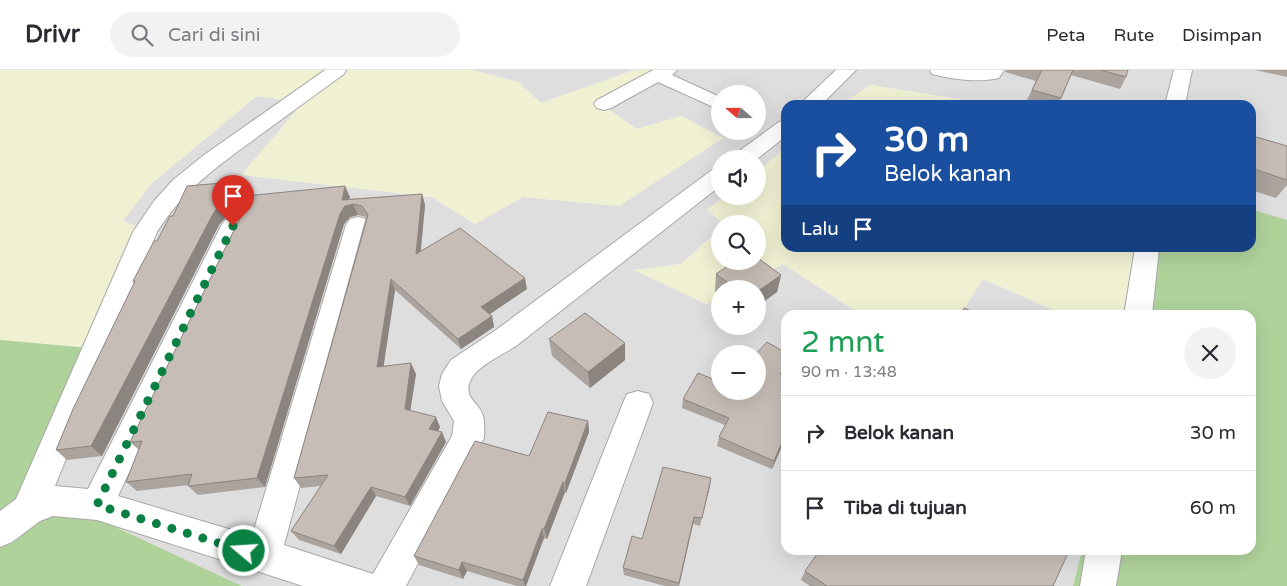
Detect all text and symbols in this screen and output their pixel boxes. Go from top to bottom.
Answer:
search box [110,12,460,57]
text: Drivr [25,20,80,49]
icon: search [128,21,156,49]
text: Cari di sini [168,24,261,46]
text: Peta [1046,24,1085,46]
text: Rute [1113,24,1154,46]
text: Disimpan [1182,24,1262,46]
north arrow [711,85,766,140]
map controls [711,85,766,400]
text: 30 m [884,119,969,161]
icon: right [801,120,866,185]
button: sound [711,150,766,205]
text: Belok kanan [884,161,1011,187]
pin [212,175,254,226]
icon: arrive [219,182,247,210]
button: search [711,215,766,270]
icon: arrive [849,215,877,243]
text: Lalu [801,218,839,240]
button: + [711,280,766,335]
text: 2 mnt [801,324,885,361]
button: close [1184,327,1236,379]
button: − [711,345,766,400]
text: 90 m · 13:48 [801,362,897,382]
icon: right [801,419,829,447]
text: Belok kanan [844,422,954,444]
text: 30 m [1190,422,1236,444]
icon: arrive [801,494,829,522]
text: Tiba di tujuan [844,497,967,519]
text: 60 m [1190,497,1236,519]
position arrow [217,524,269,576]

